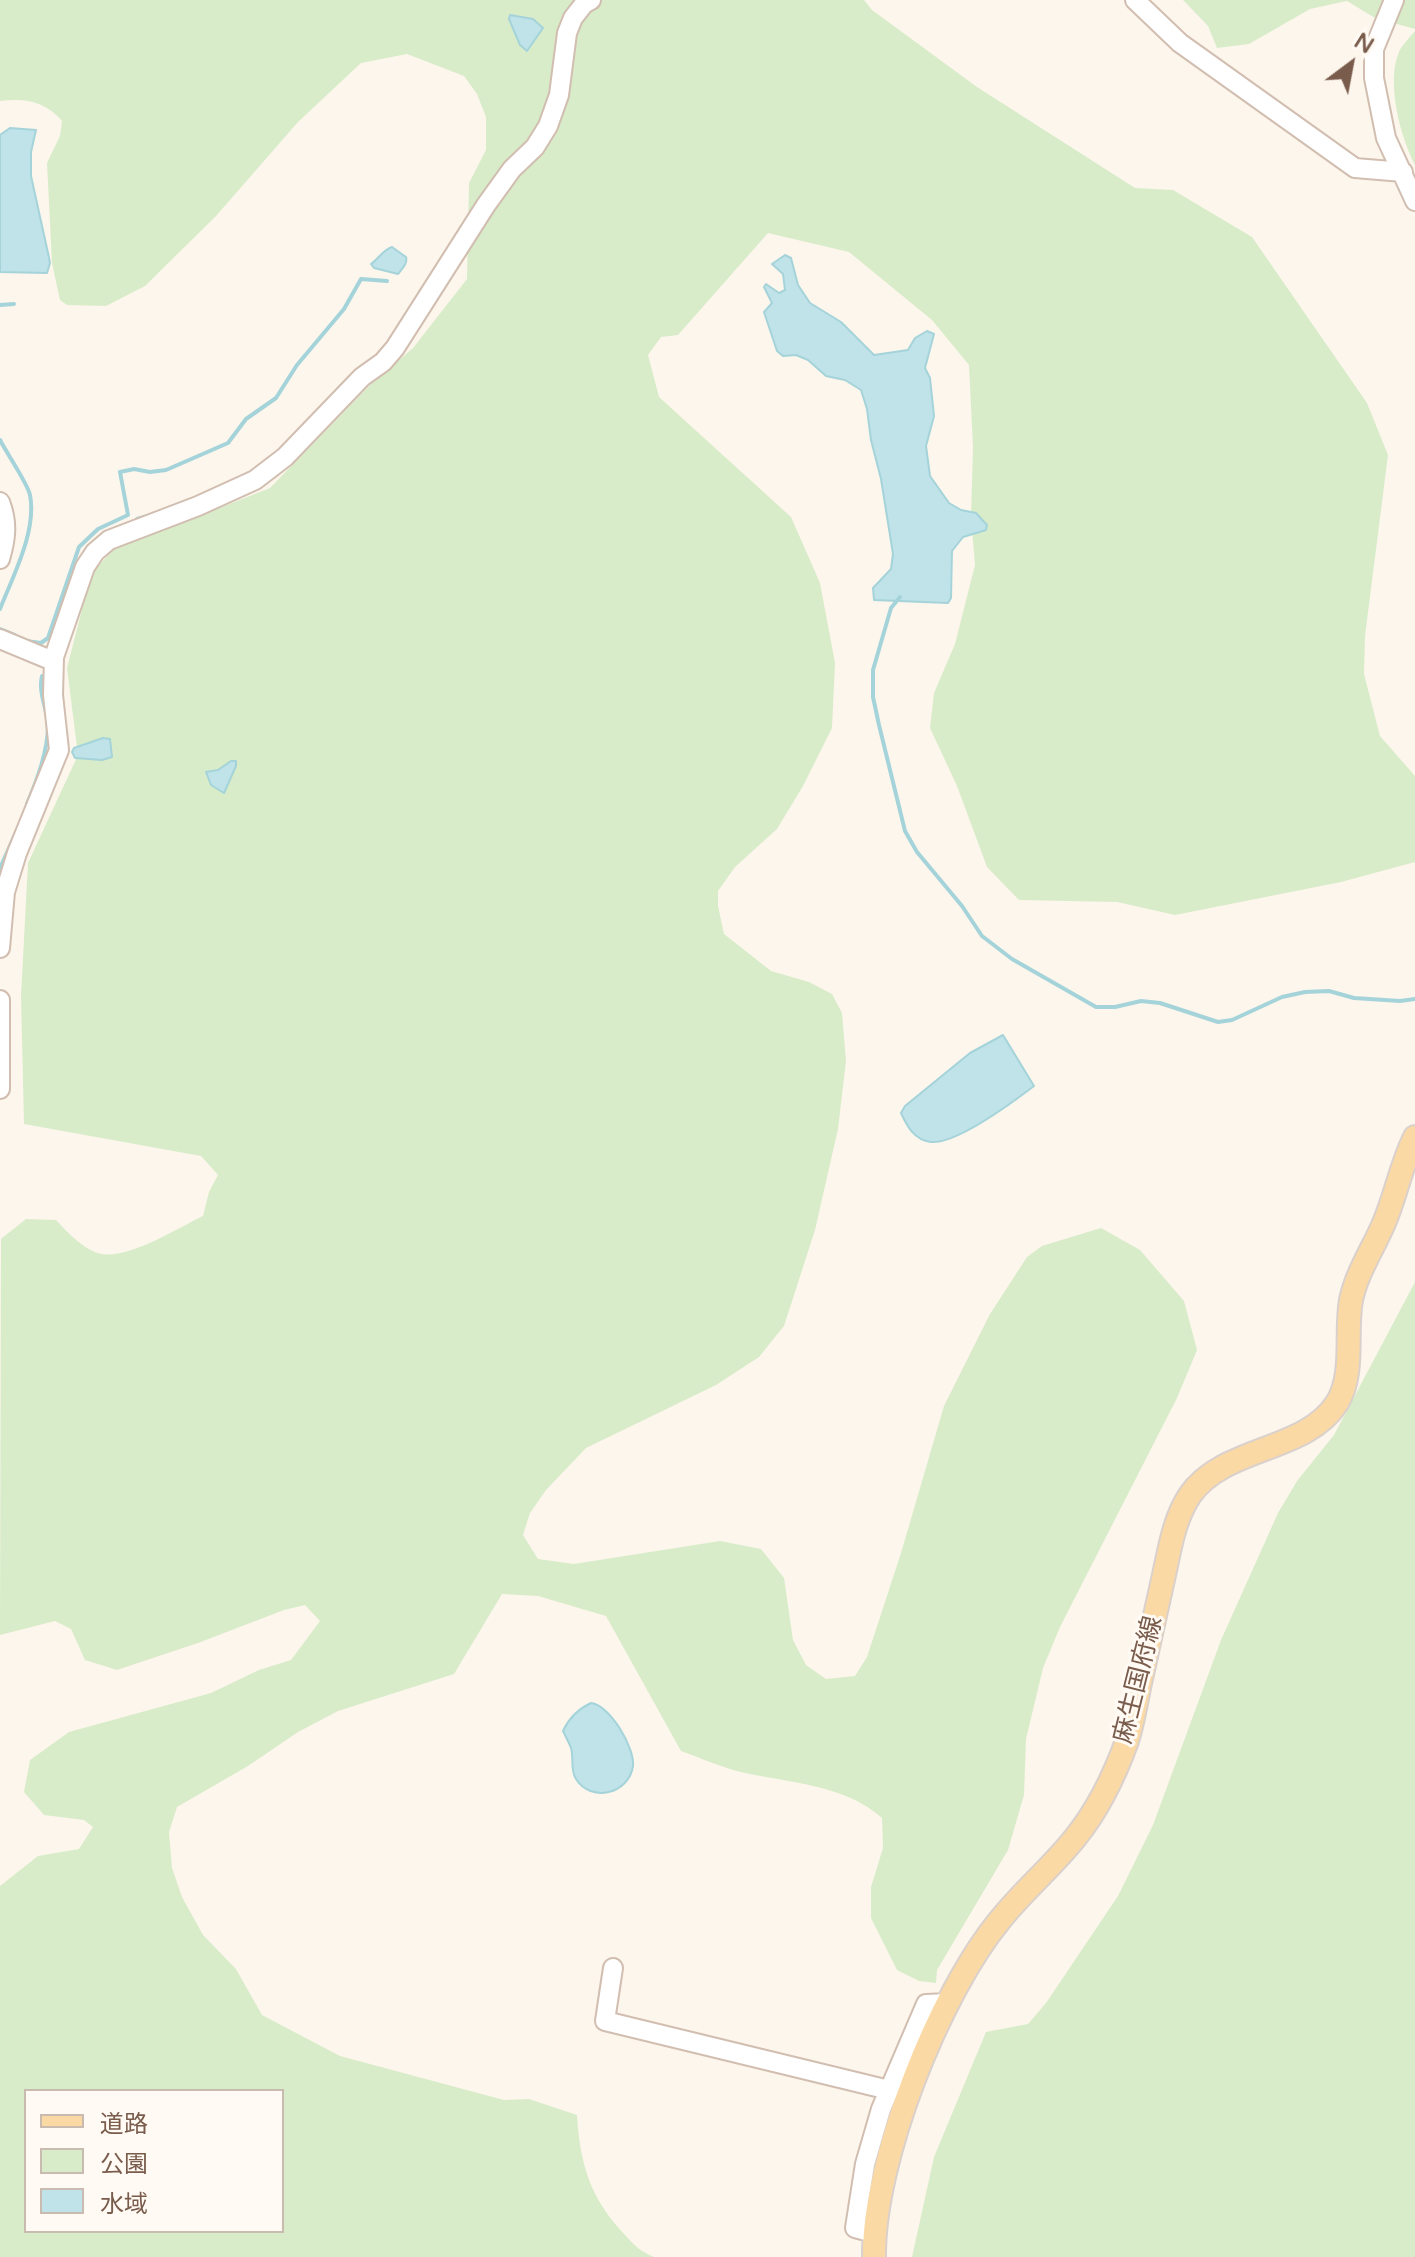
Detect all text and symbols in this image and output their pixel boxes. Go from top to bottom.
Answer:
north arrow [1311,24,1391,104]
text: N [1349,28,1378,59]
street label: 麻生国府線 [1108,1613,1170,1747]
legend [24,2089,284,2233]
text: 道路 [100,2110,148,2139]
text: 公園 [100,2150,148,2179]
text: 水域 [100,2190,148,2219]

